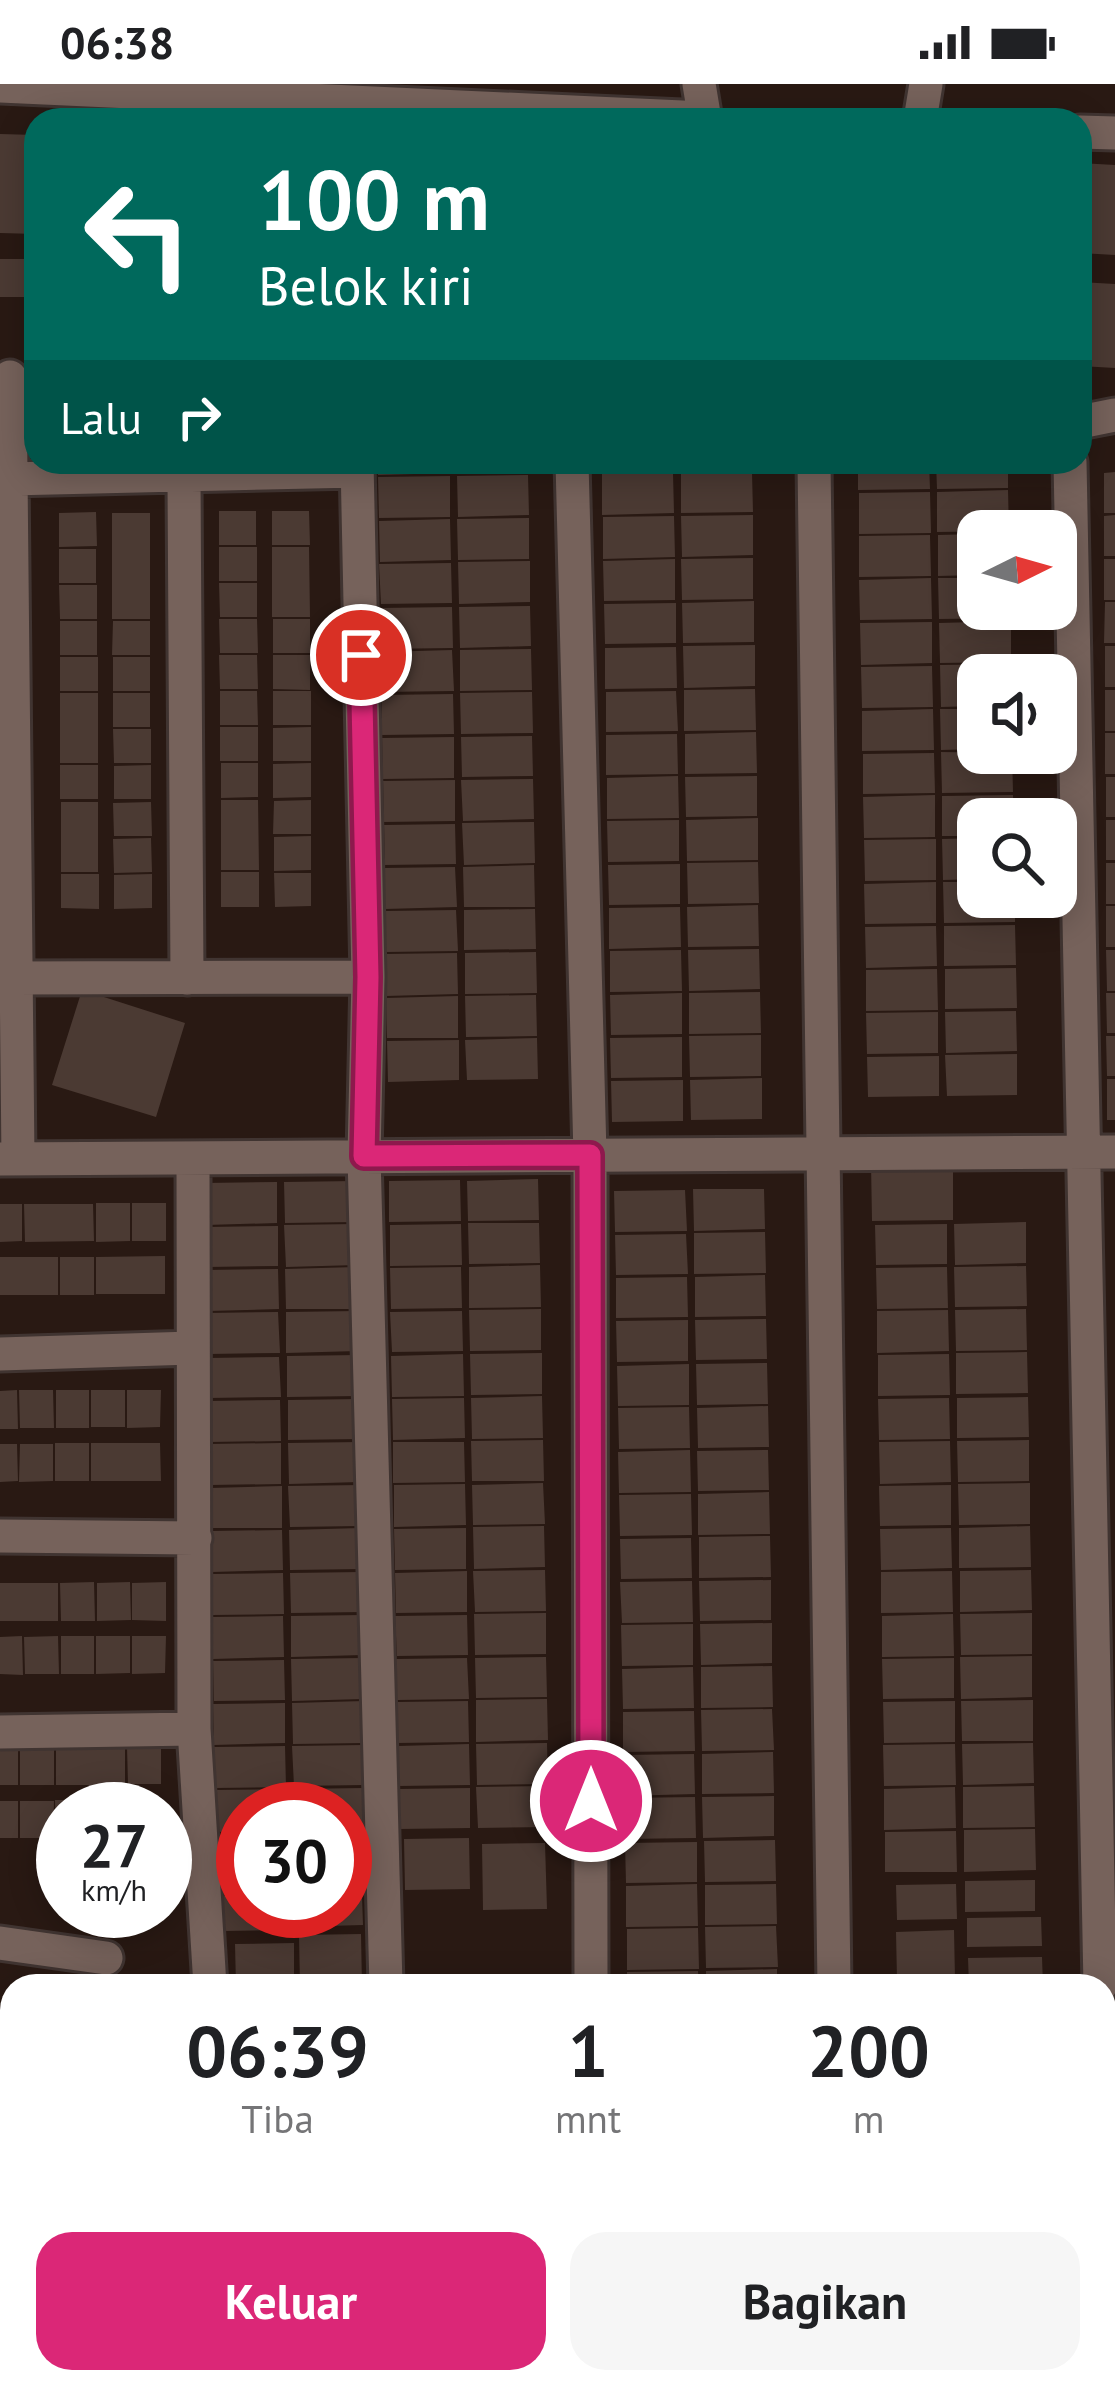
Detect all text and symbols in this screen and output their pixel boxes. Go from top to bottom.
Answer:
text: 06:38 [60,13,174,71]
text: 100 m [258,144,490,253]
icon: left [60,156,216,312]
text: Belok kiri [258,250,474,320]
icon: right [166,384,232,450]
text: Lalu [60,388,142,446]
north arrow [957,510,1077,630]
map controls [957,510,1077,918]
pin [310,604,412,706]
icon: arrive [328,622,394,688]
button: sound [957,654,1077,774]
button: search [957,798,1077,918]
position arrow [528,1738,654,1864]
speed limit sign: 30 [216,1782,372,1938]
text: 27 [80,1806,148,1884]
text: km/h [81,1870,147,1909]
text: 06:39 [186,2004,369,2097]
text: 1 [568,2004,608,2097]
text: 200 [807,2004,930,2097]
text: Tiba [241,2093,314,2144]
text: mnt [555,2093,621,2144]
text: m [853,2093,884,2144]
button: Keluar [36,2232,546,2370]
button: Bagikan [570,2232,1080,2370]

